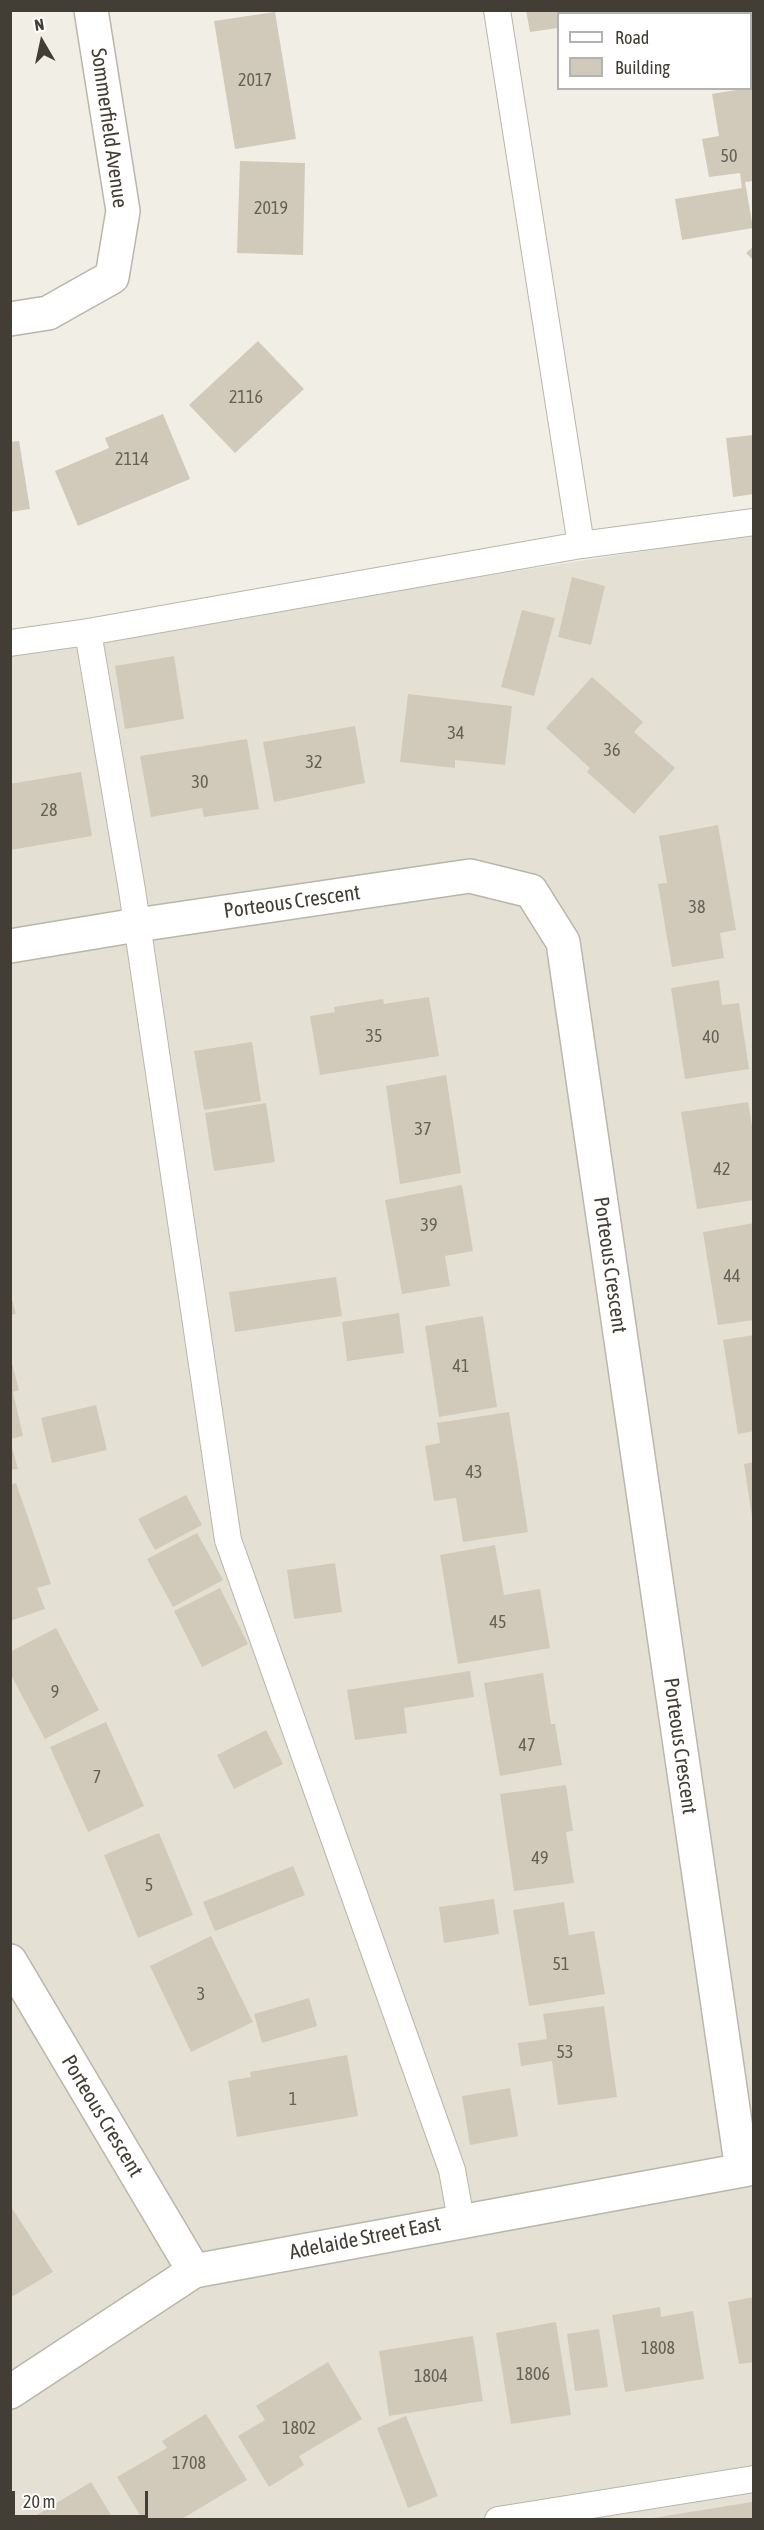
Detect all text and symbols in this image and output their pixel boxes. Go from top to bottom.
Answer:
north arrow [12,12,72,72]
legend [557,12,752,90]
text: N [33,15,45,34]
text: Road [615,27,649,48]
street label: Sommerfield Avenue [85,47,133,209]
text: Building [615,57,670,78]
house number: 2017 [238,69,272,91]
house number: 50 [721,145,737,167]
house number: 2019 [254,197,288,219]
house number: 2116 [229,386,263,408]
house number: 2114 [115,448,149,470]
house number: 34 [448,722,464,744]
house number: 36 [604,739,620,761]
house number: 32 [306,751,322,773]
house number: 30 [192,771,208,793]
house number: 28 [41,799,57,821]
street label: Porteous Crescent [222,880,362,924]
house number: 38 [689,896,705,918]
house number: 35 [366,1025,382,1047]
house number: 40 [703,1026,719,1048]
house number: 37 [415,1118,431,1140]
house number: 42 [714,1158,730,1180]
street label: Porteous Crescent [588,1195,632,1335]
house number: 39 [421,1214,437,1236]
house number: 44 [724,1265,740,1287]
house number: 41 [453,1355,469,1377]
house number: 43 [466,1461,482,1483]
house number: 45 [490,1611,506,1633]
street label: Porteous Crescent [658,1676,702,1816]
house number: 9 [51,1681,59,1703]
house number: 47 [519,1734,535,1756]
house number: 7 [93,1766,101,1788]
house number: 49 [532,1847,548,1869]
house number: 5 [145,1874,153,1896]
house number: 51 [553,1953,569,1975]
house number: 3 [197,1983,205,2005]
house number: 53 [557,2041,573,2063]
street label: Porteous Crescent [56,2051,148,2181]
house number: 1 [289,2088,297,2110]
street label: Adelaide Street East [287,2211,443,2265]
house number: 1808 [641,2337,675,2359]
house number: 1806 [516,2363,550,2385]
house number: 1804 [414,2365,448,2387]
house number: 1802 [282,2417,316,2439]
house number: 1708 [172,2452,206,2474]
scale bar [15,2479,152,2517]
text: 20 m [23,2491,55,2512]

